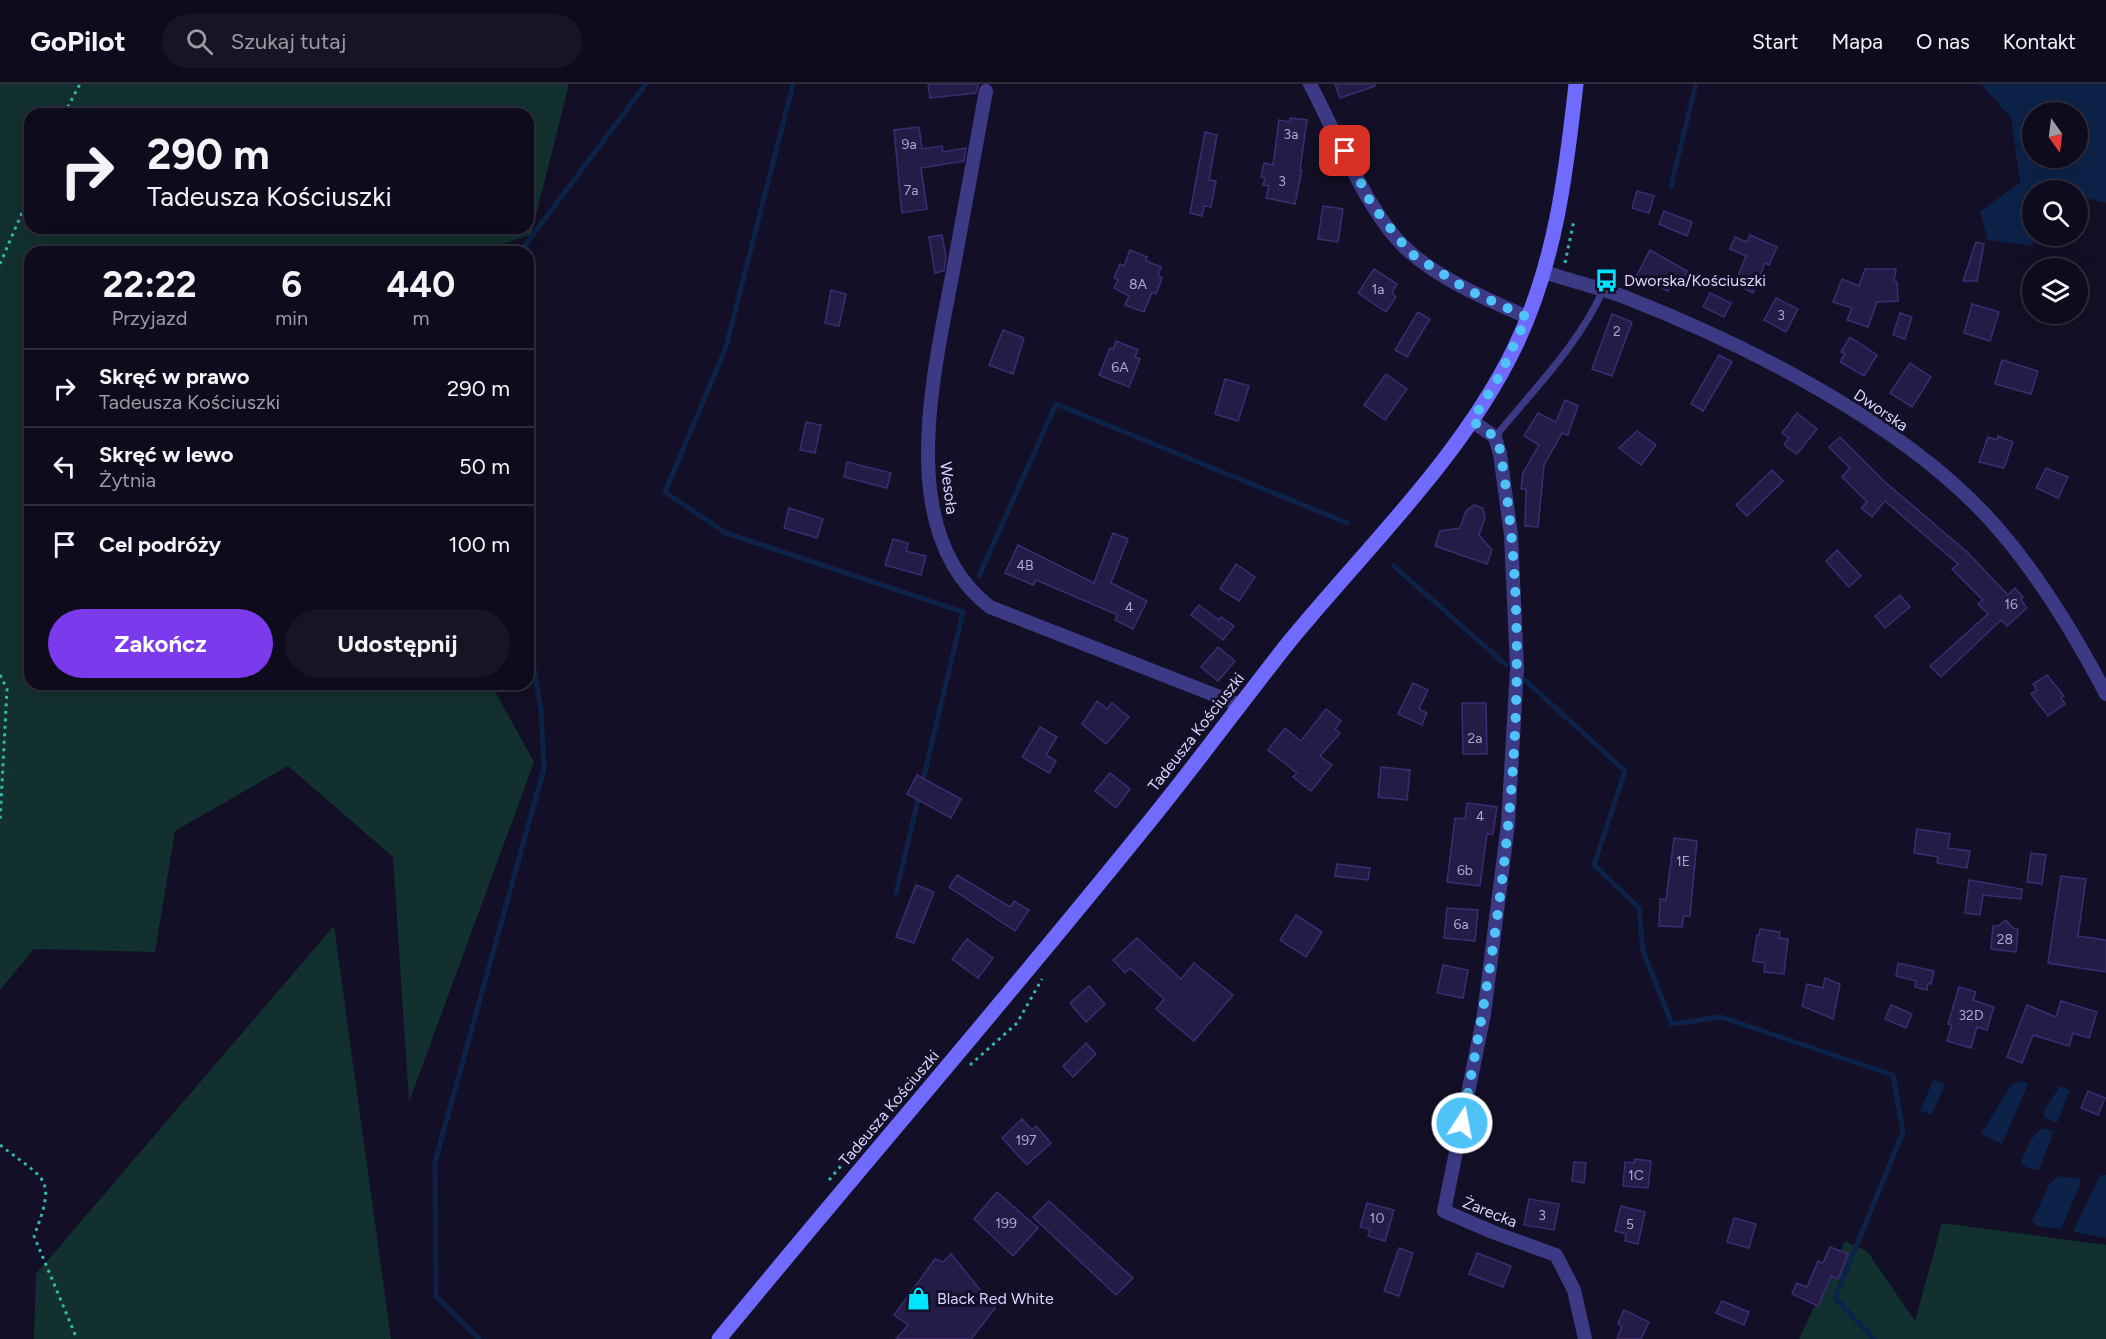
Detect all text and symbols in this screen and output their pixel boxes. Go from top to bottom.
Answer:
search box [162,14,582,68]
text: GoPilot [30,24,126,58]
icon: search [183,25,216,58]
text: Szukaj tutaj [231,28,346,55]
text: Start [1752,29,1798,54]
text: Mapa [1831,29,1883,54]
text: O nas [1916,29,1970,54]
text: Kontakt [2003,29,2076,54]
north arrow [2022,102,2088,168]
map controls [2022,102,2088,324]
pin [1319,125,1370,176]
house number: 3a [1284,126,1298,143]
text: 290 m [147,129,270,180]
icon: right [48,132,126,210]
icon: arrive [1328,134,1361,167]
house number: 9a [901,136,917,153]
house number: 3 [1278,173,1286,190]
text: Tadeusza Kościuszki [147,180,392,213]
button: search [2022,180,2088,246]
house number: 7a [904,182,918,199]
button: layers [2022,258,2088,324]
text: 22:22 [103,263,197,306]
text: 6 [281,263,302,306]
text: 440 [387,263,455,306]
bus stop icon: Dworska/Kościuszki [1593,267,1619,293]
place label: Dworska/Kościuszki [1624,271,1766,290]
house number: 8A [1129,276,1148,293]
house number: 1a [1372,281,1384,298]
text: Przyjazd [112,306,187,330]
text: min [275,306,308,330]
text: m [412,306,430,330]
house number: 3 [1777,307,1785,324]
house number: 2 [1613,323,1621,340]
house number: 6A [1111,359,1129,376]
text: Skręć w prawo [99,363,249,390]
icon: right [48,372,81,405]
text: 290 m [447,375,510,402]
street label: Dworska [1850,385,1912,435]
text: Tadeusza Kościuszki [99,390,280,414]
text: Skręć w lewo [99,441,234,468]
icon: left [48,450,81,483]
text: 50 m [459,453,510,480]
street label: Wesoła [936,461,962,515]
text: Żytnia [99,468,156,492]
icon: arrive [48,528,81,561]
text: Cel podróży [99,531,221,558]
text: 100 m [449,531,510,558]
house number: 4B [1016,557,1034,574]
house number: 16 [2004,596,2018,613]
house number: 4 [1125,599,1134,616]
button: Zakończ [48,609,273,678]
button: Udostępnij [285,609,510,678]
street label: Tadeusza Kościuszki [1144,669,1248,795]
house number: 2a [1468,730,1482,747]
house number: 4 [1476,808,1485,825]
house number: 1E [1676,853,1690,870]
house number: 6b [1457,862,1473,879]
house number: 6a [1453,916,1469,933]
house number: 28 [1997,931,2013,948]
house number: 32D [1958,1007,1984,1024]
street label: Tadeusza Kościuszki [835,1046,943,1170]
position arrow [1430,1091,1494,1155]
house number: 197 [1015,1132,1037,1149]
house number: 1C [1628,1167,1644,1184]
street label: Żarecka [1460,1193,1520,1231]
house number: 3 [1538,1207,1546,1224]
house number: 10 [1370,1210,1384,1227]
house number: 199 [995,1215,1017,1232]
house number: 5 [1626,1216,1634,1233]
shop icon: Black Red White [906,1285,932,1311]
place label: Black Red White [937,1289,1054,1308]

